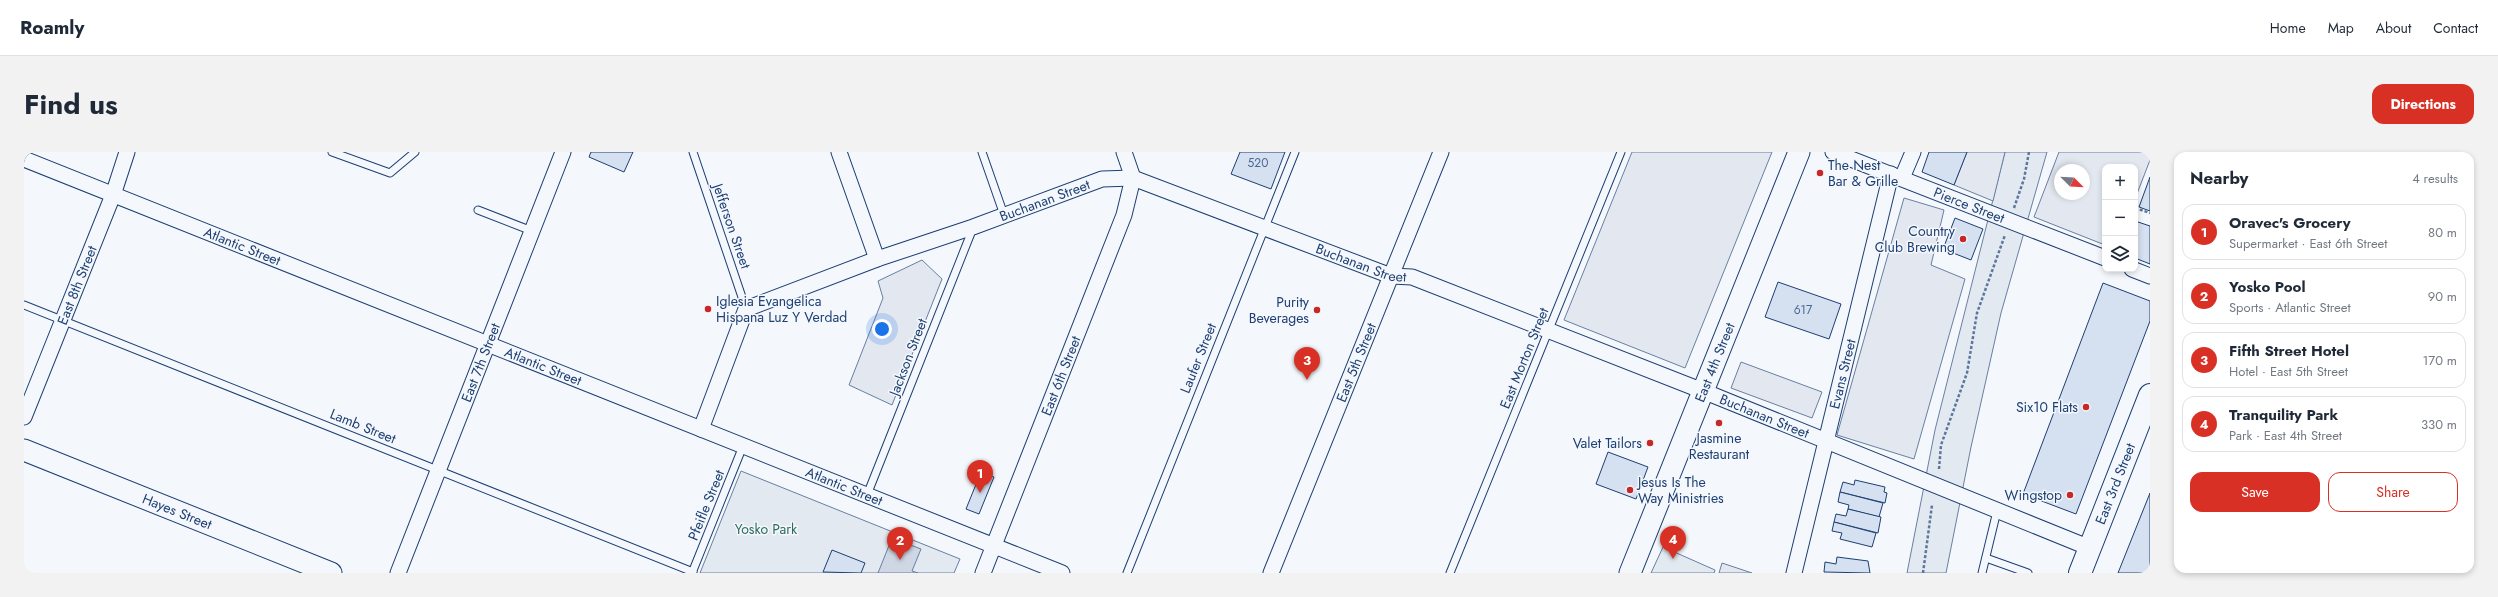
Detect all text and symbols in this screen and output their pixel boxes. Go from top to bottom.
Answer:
text: Roamly [20,14,84,41]
text: Home [2270,18,2306,38]
text: Map [2328,18,2354,38]
text: About [2376,18,2411,38]
text: Contact [2433,18,2478,38]
text: Find us [24,84,118,125]
button: Directions [2372,84,2474,124]
house number: 520 [1248,154,1268,172]
place label: The Nest Bar & Grille [1828,155,1898,191]
north arrow [2054,164,2090,200]
map controls [2102,164,2138,272]
button: + [2102,164,2138,200]
text: Nearby [2190,166,2248,190]
marker: The Nest Bar & Grille [1815,168,1825,178]
text: 4 results [2412,169,2458,188]
street label: Buchanan Street [997,174,1093,226]
street label: Jefferson Street [707,179,756,272]
street label: Pierce Street [1931,182,2008,228]
button: − [2102,200,2138,236]
text: Oravec's Grocery [2229,212,2351,234]
place label: Country Club Brewing [1875,221,1956,257]
street label: Atlantic Street [201,222,284,271]
text: 1 [2201,223,2207,242]
text: 80 m [2428,223,2457,242]
marker: Country Club Brewing [1958,234,1968,244]
text: Supermarket · East 6th Street [2229,234,2387,253]
button: layers [2102,236,2138,272]
street label: Buchanan Street [1313,238,1407,287]
street label: East 8th Street [52,242,102,328]
text: Yosko Pool [2229,276,2306,298]
text: 2 [2200,287,2208,306]
text: 90 m [2428,287,2457,306]
place label: Iglesia Evangelica Hispana Luz Y Verdad [716,291,847,327]
place label: Purity Beverages [1249,292,1310,328]
text: Sports · Atlantic Street [2229,298,2351,317]
house number: 617 [1794,301,1813,319]
marker: Iglesia Evangelica Hispana Luz Y Verdad [703,304,713,314]
street label: East Morton Street [1495,304,1554,412]
marker: Purity Beverages [1312,305,1322,315]
street label: Jackson Street [883,315,932,400]
your location [872,319,892,339]
street label: Laufer Street [1175,319,1221,396]
street label: East 5th Street [1331,319,1381,405]
street label: East 4th Street [1690,319,1740,405]
street label: East 7th Street [456,320,505,405]
street label: East 6th Street [1036,332,1086,419]
street label: Evans Street [1824,336,1861,411]
text: Fifth Street Hotel [2229,340,2349,362]
street label: Atlantic Street [502,342,585,391]
pin: 3 [1294,347,1320,380]
text: 3 [2200,351,2208,370]
text: 170 m [2422,351,2457,370]
text: Hotel · East 5th Street [2229,362,2348,381]
street label: Buchanan Street [1717,389,1813,443]
place label: Six10 Flats [2016,397,2078,417]
marker: Six10 Flats [2081,402,2091,412]
street label: Lamb Street [327,404,400,449]
text: Tranquility Park [2229,404,2338,426]
text: 4 [2199,415,2209,434]
text: 330 m [2421,415,2457,434]
marker: Jasmine Restaurant [1714,418,1724,428]
text: Park · East 4th Street [2229,426,2342,445]
place label: Jasmine Restaurant [1689,428,1750,464]
place label: Valet Tailors [1573,433,1642,453]
marker: Valet Tailors [1645,438,1655,448]
street label: East 3rd Street [2090,439,2140,527]
pin: 1 [967,460,993,493]
street label: Atlantic Street [803,462,886,511]
street label: Pfeifle Street [683,466,729,543]
place label: Jesus Is The Way Ministries [1636,472,1724,508]
button: Save [2190,472,2320,512]
button: Share [2328,472,2458,512]
marker: Jesus Is The Way Ministries [1625,485,1635,495]
place label: Wingstop [2005,485,2062,505]
street label: Hayes Street [139,488,215,534]
marker: Wingstop [2065,490,2075,500]
park label: Yosko Park [735,519,798,539]
pin: 4 [1660,526,1686,559]
pin: 2 [887,527,913,560]

